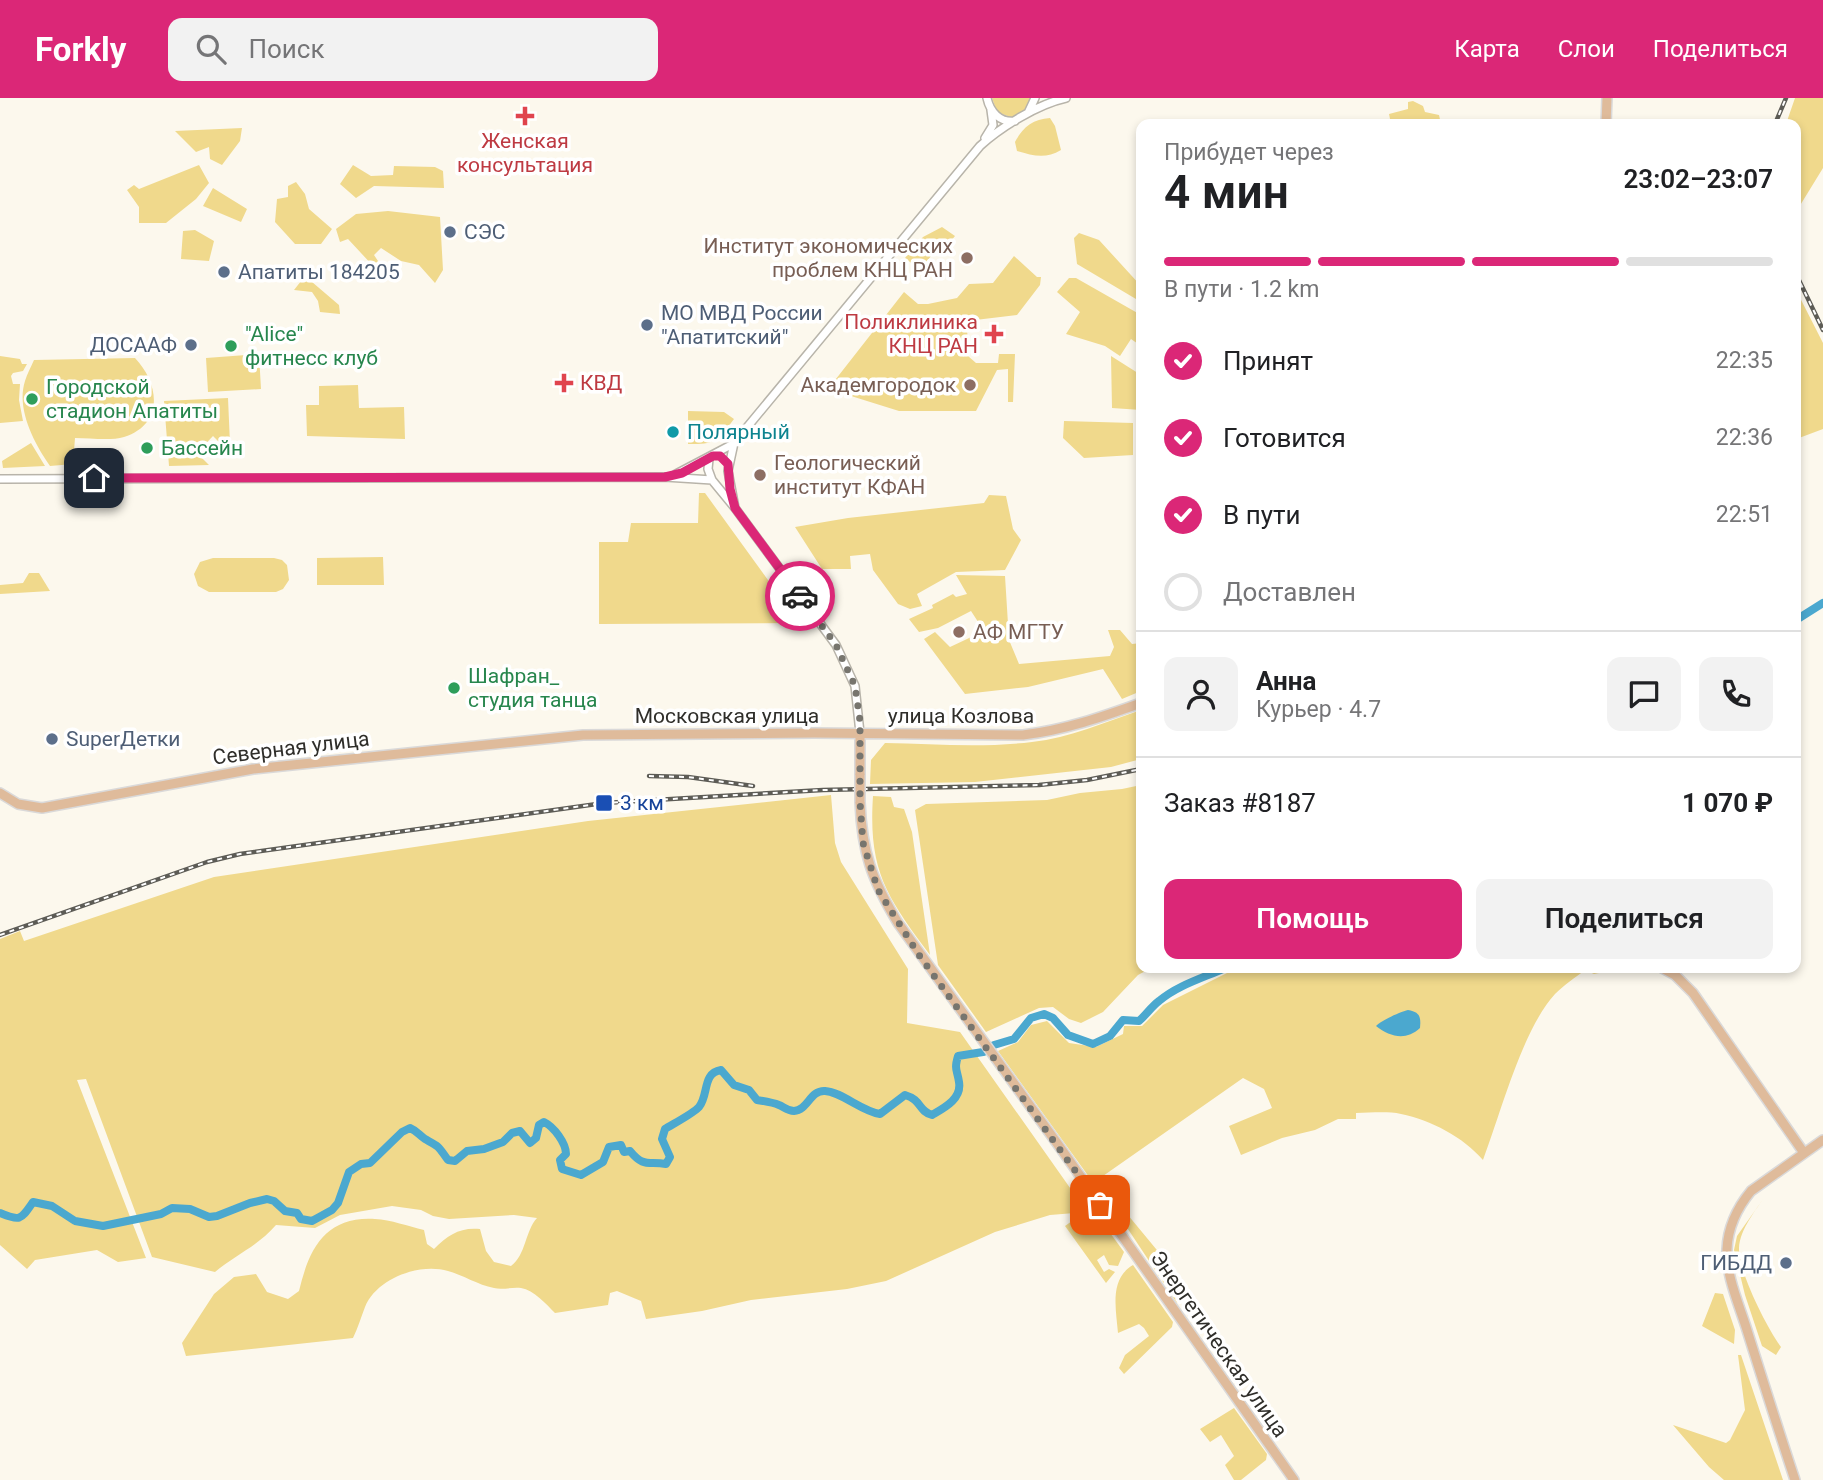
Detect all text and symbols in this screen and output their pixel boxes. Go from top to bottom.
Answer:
search box [168,18,658,81]
text: Forkly [35,30,126,69]
icon: search [192,30,230,68]
text: Поиск [248,34,325,64]
text: Карта [1454,35,1520,63]
text: Слои [1558,35,1615,63]
text: Поделиться [1653,35,1788,63]
marker: Женская консультация [515,106,535,126]
place label: Женская консультация [457,129,593,177]
text: Прибудет через [1164,139,1334,166]
text: 23:02–23:07 [1623,164,1773,194]
text: 4 мин [1164,165,1289,219]
place label: СЭС [464,220,506,244]
marker: СЭС [442,224,458,240]
place label: Институт экономических проблем КНЦ РАН [704,234,953,282]
marker: Институт экономических проблем КНЦ РАН [959,250,975,266]
place label: Апатиты 184205 [238,260,400,284]
marker: Апатиты 184205 [216,264,232,280]
text: В пути · 1.2 km [1164,276,1319,303]
place label: МО МВД России "Апатитский" [661,301,823,349]
place label: Поликлиника КНЦ РАН [844,310,978,358]
marker: МО МВД России "Апатитский" [639,317,655,333]
place label: "Alice" фитнесс клуб [245,322,378,370]
marker: Поликлиника КНЦ РАН [984,324,1004,344]
place label: ДОСААФ [90,333,177,357]
marker: ДОСААФ [183,337,199,353]
marker: "Alice" фитнесс клуб [223,338,239,354]
icon: check [1164,342,1202,380]
text: Принят [1223,346,1313,376]
text: 22:35 [1716,347,1773,374]
place label: КВД [580,371,623,395]
marker: КВД [554,373,574,393]
place label: Академгородок [801,373,957,397]
place label: Городской стадион Апатиты [46,375,218,423]
marker: Академгородок [962,377,978,393]
marker: Городской стадион Апатиты [24,391,40,407]
icon: check [1164,419,1202,457]
place label: Полярный [687,420,790,444]
text: Готовится [1223,423,1346,453]
marker: Полярный [665,424,681,440]
text: 22:36 [1716,424,1773,451]
place label: Бассейн [161,436,243,460]
marker: Бассейн [139,440,155,456]
pin [64,448,124,508]
place label: Геологический институт КФАН [774,451,925,499]
icon: home [75,459,113,497]
marker: Геологический институт КФАН [752,467,768,483]
icon: check [1164,496,1202,534]
text: В пути [1223,500,1300,530]
text: 22:51 [1716,501,1773,528]
courier [765,561,835,631]
icon: car [781,577,819,615]
text: Доставлен [1223,577,1356,607]
place label: АФ МГТУ [973,620,1064,644]
marker: АФ МГТУ [951,624,967,640]
button: person [1164,657,1238,731]
button: chat [1607,657,1681,731]
button: phone [1699,657,1773,731]
place label: Шафран_ студия танца [468,664,597,712]
text: Анна [1256,666,1316,696]
marker: Шафран_ студия танца [446,680,462,696]
text: Курьер · 4.7 [1256,696,1381,723]
street label: Московская улица [635,704,819,728]
street label: улица Козлова [888,704,1034,728]
street label: Северная улица [211,726,371,770]
place label: SuperДетки [66,727,180,751]
marker: SuperДетки [44,731,60,747]
text: Заказ #8187 [1164,788,1316,818]
text: 1 070 ₽ [1682,788,1773,818]
place label: 3 км [620,791,664,815]
marker: 3 км [594,793,614,813]
button: Помощь [1164,879,1462,959]
button: Поделиться [1476,879,1773,959]
pin [1070,1175,1130,1235]
icon: bag [1081,1186,1119,1224]
street label: Энергетическая улица [1146,1246,1292,1442]
place label: ГИБДД [1700,1251,1772,1275]
marker: ГИБДД [1778,1255,1794,1271]

